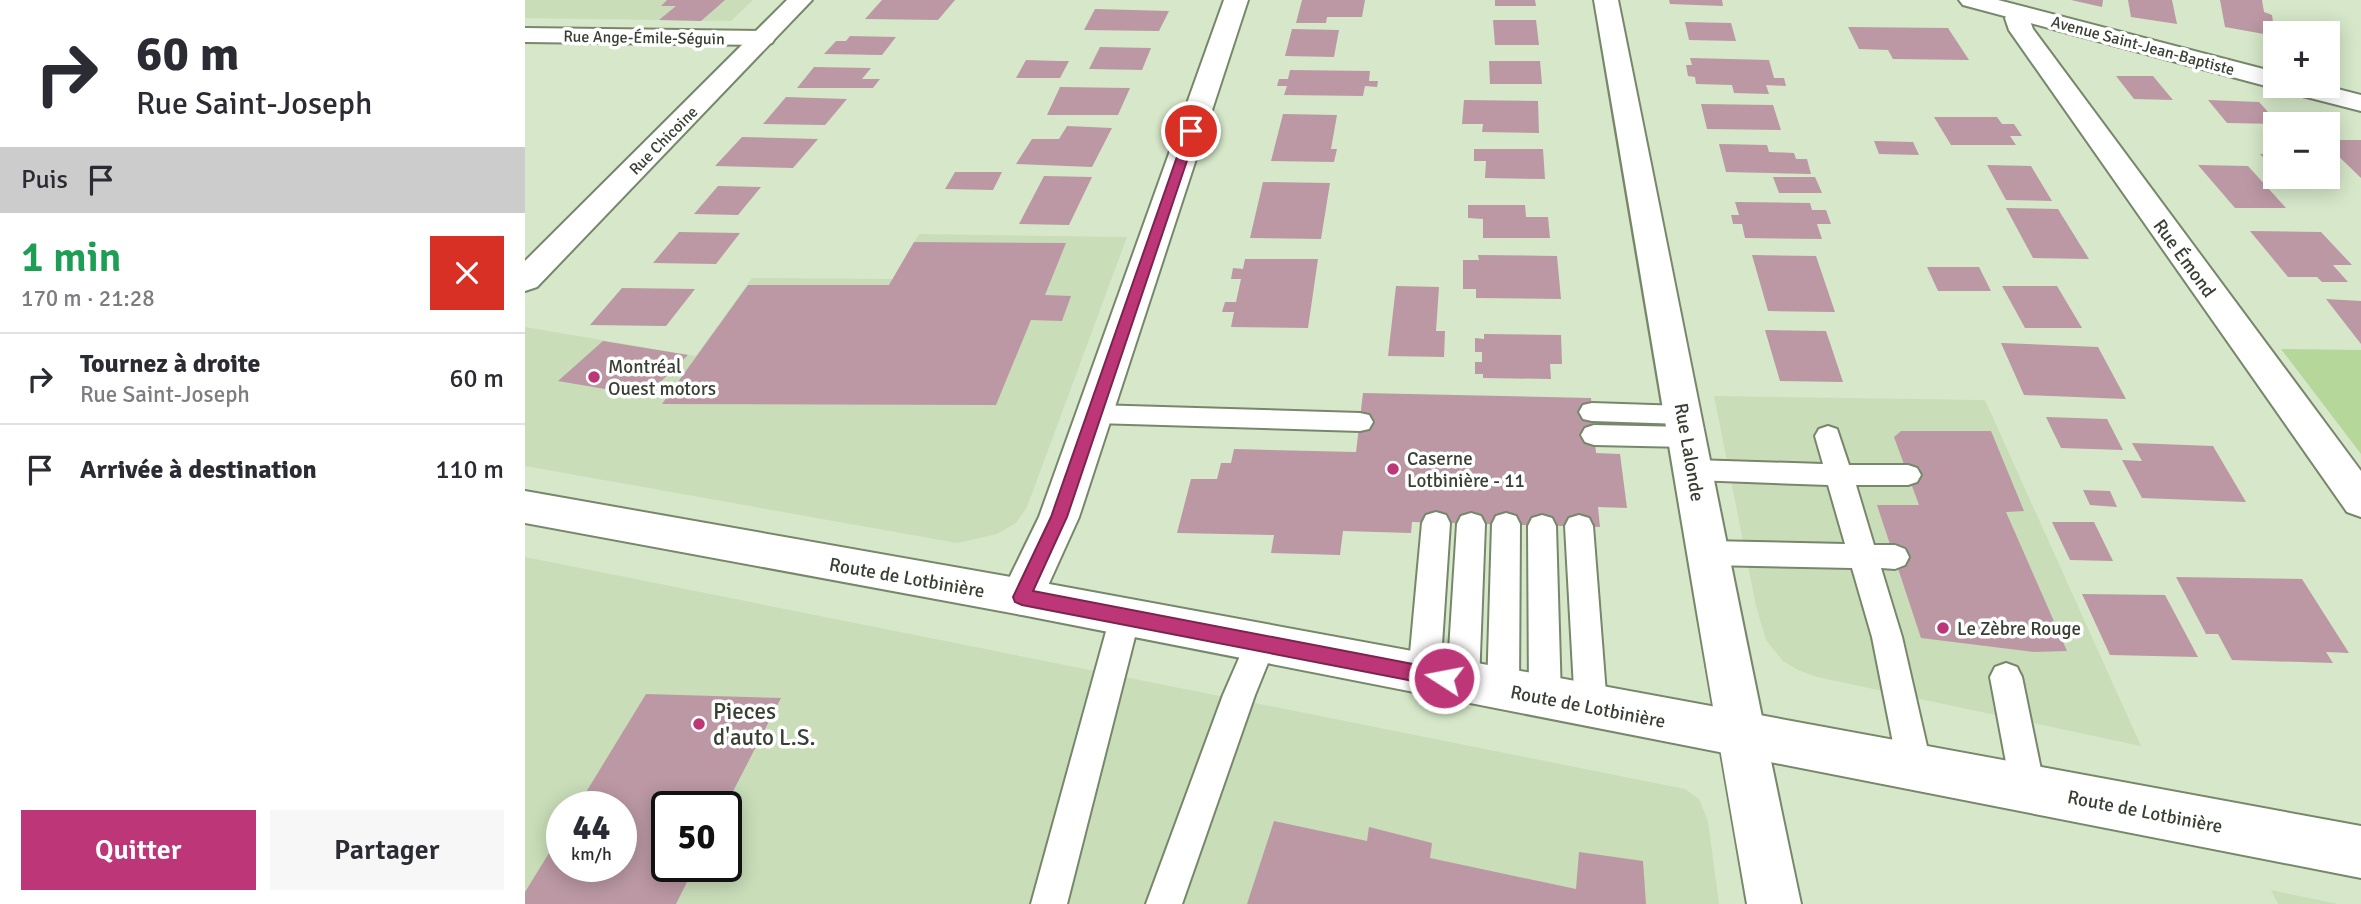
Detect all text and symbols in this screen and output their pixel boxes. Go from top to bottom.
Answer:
street label: Avenue Saint-Jean-Baptiste [2049,12,2237,80]
map controls [2263,21,2340,189]
button: + [2263,21,2340,98]
text: 60 m [136,24,239,84]
street label: Rue Ange-Émile-Séguin [563,27,725,49]
icon: right [21,28,112,119]
text: Rue Saint-Joseph [136,84,372,123]
pin [1161,101,1221,161]
street label: Rue Chicoine [625,102,702,179]
icon: arrive [1172,112,1210,150]
button: − [2263,112,2340,189]
icon: arrive [82,161,120,199]
text: Puis [21,164,68,196]
street label: Rue Émond [2148,215,2221,303]
text: 1 min [21,232,122,283]
button: close [430,236,504,310]
text: 170 m · 21:28 [21,284,155,313]
text: Tournez à droite [80,348,260,380]
place label: Montréal Ouest motors [608,355,716,401]
icon: right [21,360,59,398]
text: 60 m [449,363,504,395]
marker: Montréal Ouest motors [586,369,602,385]
text: Rue Saint-Joseph [80,380,250,409]
street label: Rue Lalonde [1669,401,1709,503]
place label: Caserne Lotbinière - 11 [1407,447,1525,493]
icon: arrive [21,451,59,489]
text: Arrivée à destination [80,454,317,486]
text: 110 m [435,454,504,486]
marker: Caserne Lotbinière - 11 [1385,461,1401,477]
street label: Route de Lotbinière [827,552,986,603]
place label: Le Zèbre Rouge [1957,617,2081,641]
marker: Le Zèbre Rouge [1935,620,1951,636]
position arrow [1407,641,1481,715]
street label: Route de Lotbinière [1508,680,1667,734]
place label: Pieces d'auto L.S. [713,697,816,752]
marker: Pieces d'auto L.S. [691,716,707,732]
street label: Route de Lotbinière [2065,785,2224,839]
speed limit sign: 50 [651,791,742,882]
text: 44 [573,806,610,849]
button: Quitter [21,810,256,890]
button: Partager [270,810,504,890]
text: km/h [571,843,612,865]

